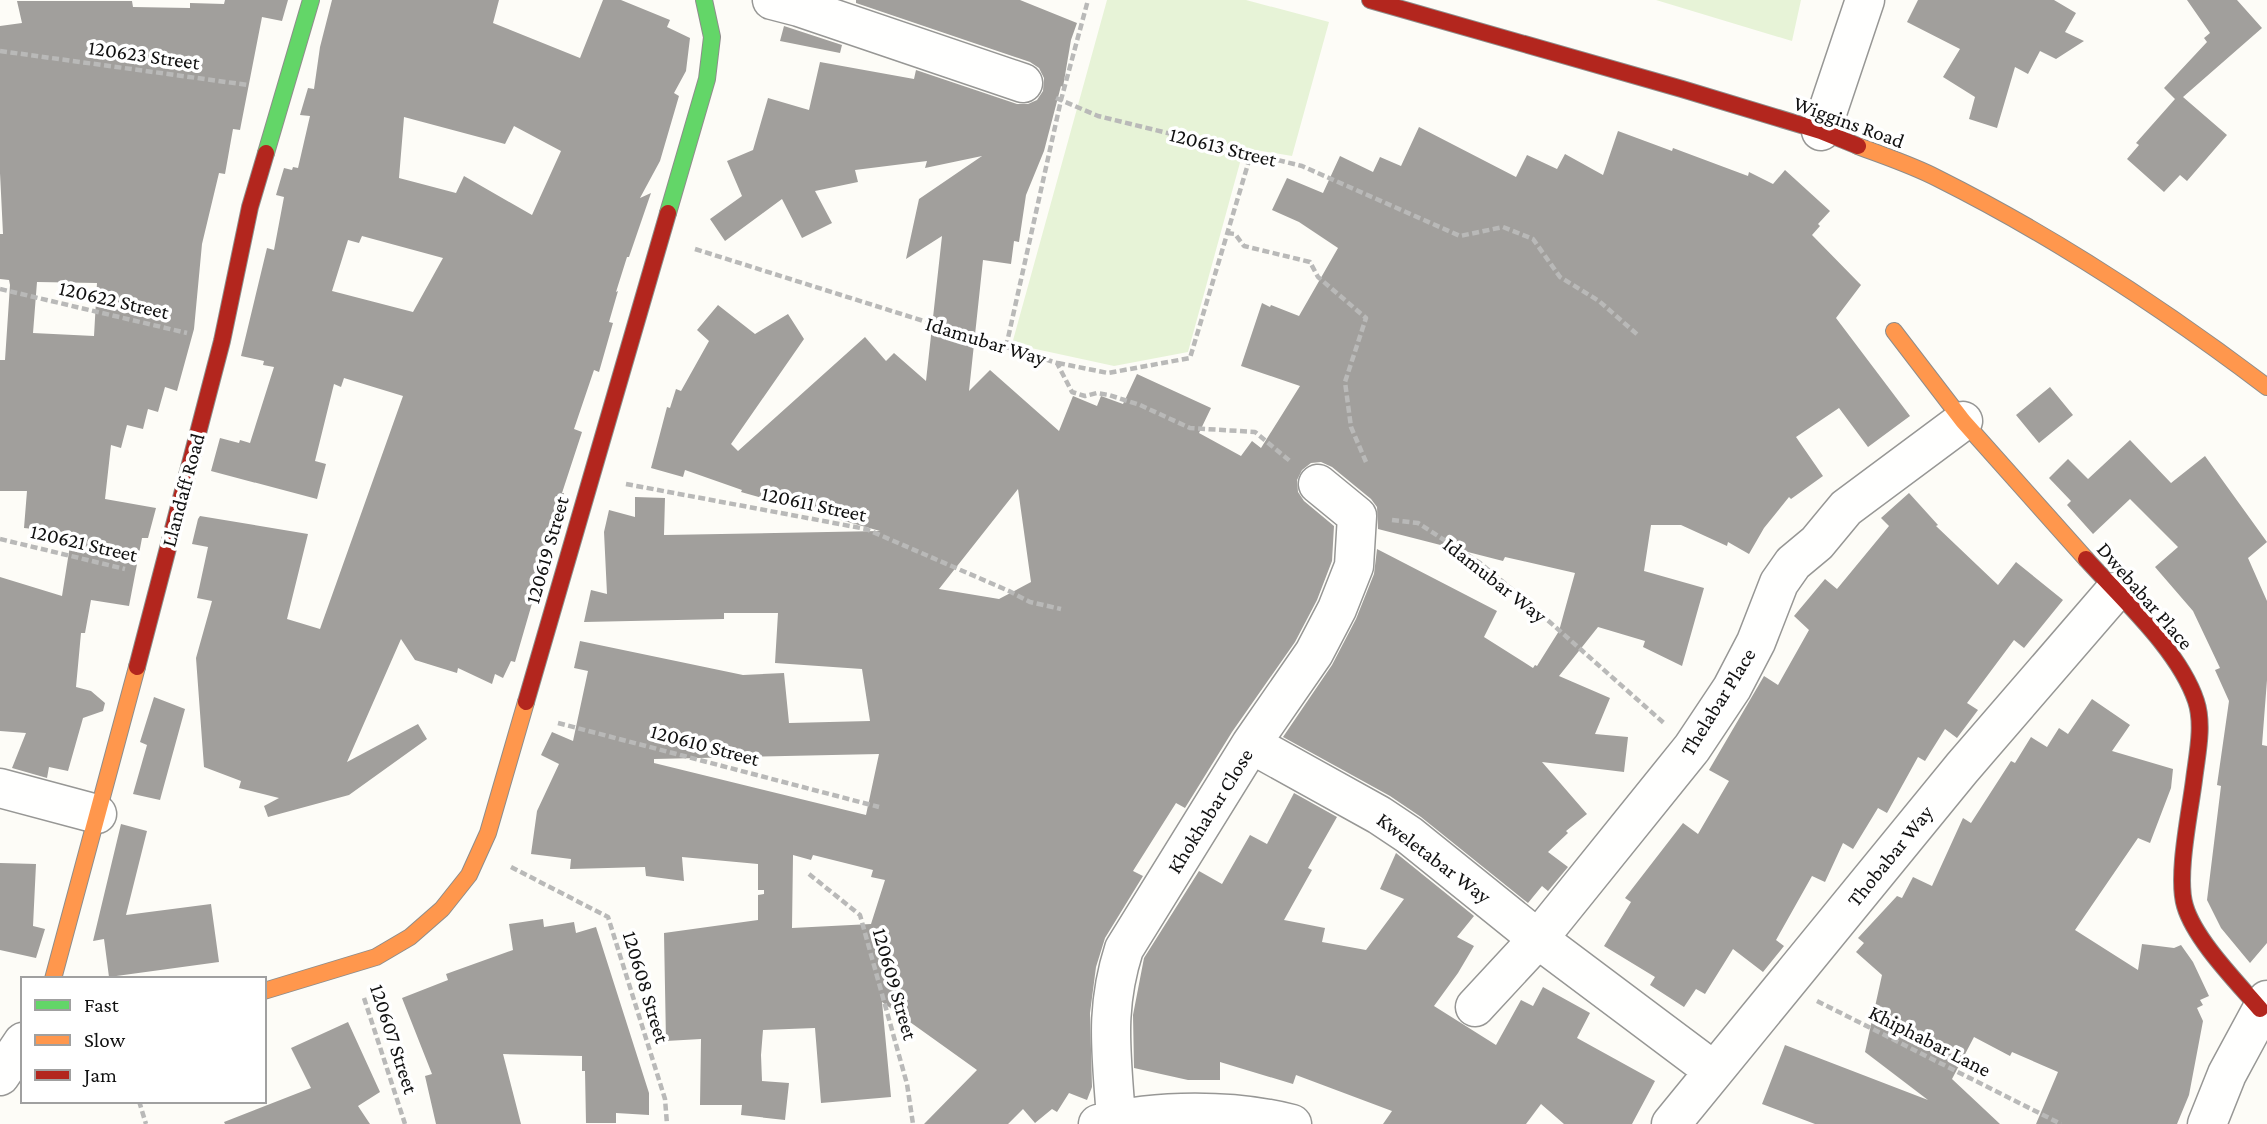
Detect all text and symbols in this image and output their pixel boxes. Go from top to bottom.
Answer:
street label: 120623 Street [87,35,202,75]
street label: Wiggins Road [1790,91,1908,153]
street label: 120613 Street [1167,122,1280,172]
street label: 120622 Street [57,276,172,325]
street label: Idamubar Way [923,311,1049,371]
street label: Llandaff Road [156,431,210,549]
street label: 120611 Street [759,481,870,527]
street label: 120619 Street [520,493,574,606]
street label: 120621 Street [28,519,141,567]
street label: Idamubar Way [1438,532,1552,628]
street label: Dwebabar Place [2092,537,2198,655]
street label: Thelabar Place [1675,644,1761,760]
street label: 120610 Street [648,719,763,771]
street label: Khokhabar Close [1162,744,1258,878]
street label: Thobabar Way [1842,800,1938,911]
street label: Kweletabar Way [1372,807,1496,909]
street label: 120609 Street [868,925,923,1044]
street label: 120608 Street [618,928,675,1047]
legend [21,977,266,1103]
street label: 120607 Street [365,981,423,1098]
text: Fast [84,993,120,1017]
street label: Khiphabar Lane [1865,1000,1995,1082]
text: Slow [84,1028,126,1052]
text: Jam [82,1063,117,1087]

